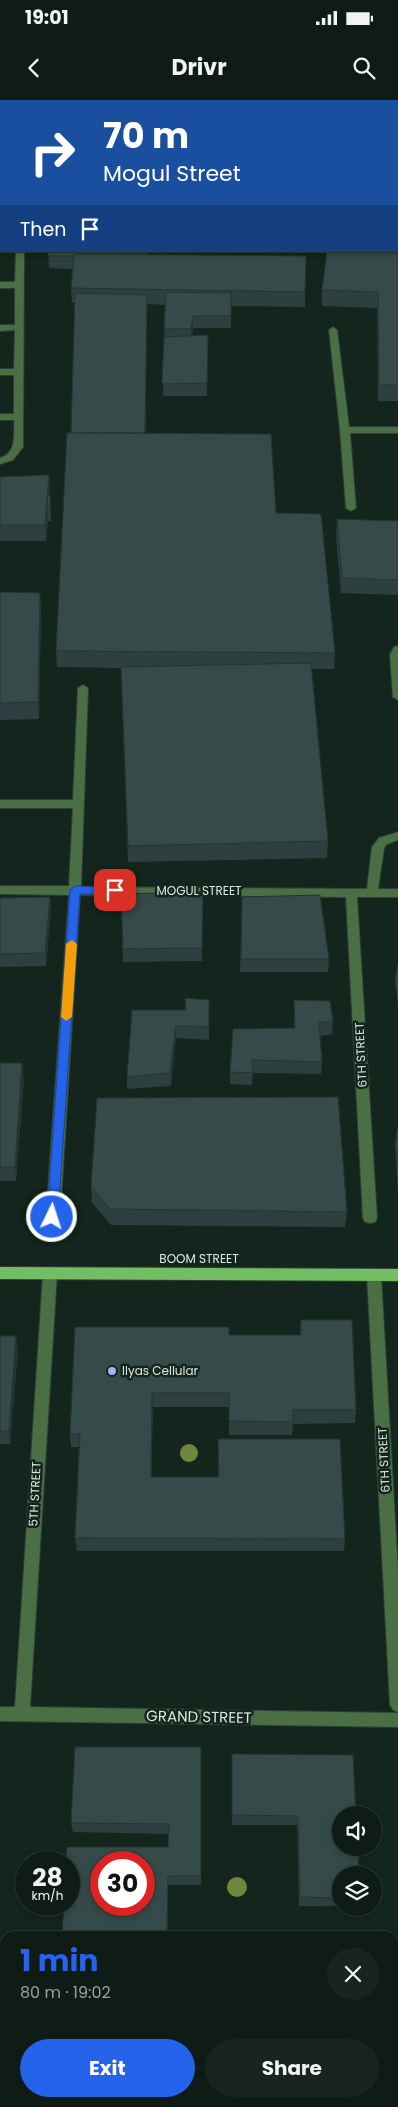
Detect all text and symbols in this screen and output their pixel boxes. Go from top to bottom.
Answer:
text: 19:01 [25,4,69,31]
text: Drivr [171,52,227,83]
icon: back [20,54,48,82]
icon: search [350,54,378,82]
text: 70 m [103,111,189,160]
icon: right [20,120,85,185]
text: Mogul Street [103,158,241,189]
icon: arrive [76,215,104,243]
text: Then [20,216,66,243]
pin [94,869,136,911]
icon: arrive [101,876,129,904]
street label: MOGUL STREET [156,882,242,899]
street label: 6TH STREET [350,1021,371,1088]
position arrow [25,1190,77,1242]
street label: BOOM STREET [159,1250,239,1267]
place label: Ilyas Cellular [122,1362,199,1379]
marker: Ilyas Cellular [106,1365,118,1377]
street label: 6TH STREET [373,1426,394,1493]
street label: 5TH STREET [24,1460,45,1527]
street label: GRAND STREET [146,1705,252,1728]
map controls [332,1806,382,1916]
button: sound [332,1806,382,1856]
speed limit sign: 30 [90,1851,155,1916]
text: 28 [32,1860,63,1895]
button: layers [332,1866,382,1916]
text: km/h [32,1887,63,1904]
text: 1 min [20,1939,98,1982]
button: close [327,1948,379,2000]
text: 80 m · 19:02 [20,1981,111,2004]
button: Exit [20,2039,195,2097]
button: Share [205,2039,379,2097]

